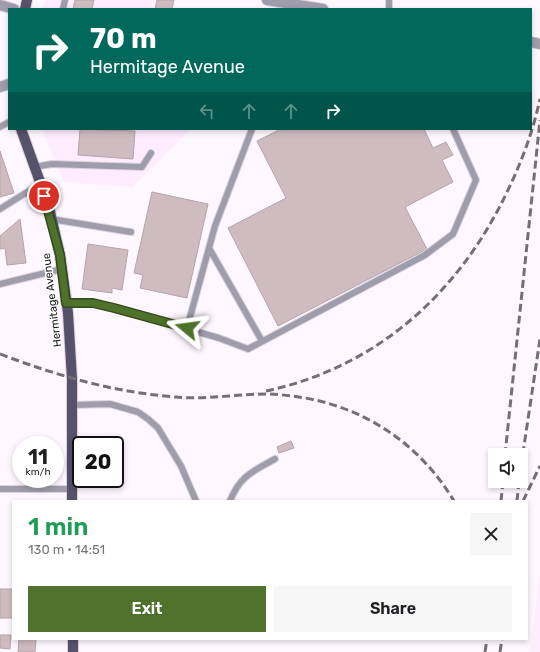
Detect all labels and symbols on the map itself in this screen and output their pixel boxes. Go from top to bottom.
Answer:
pin [27,179,61,213]
street label: Hermitage Avenue [40,252,64,348]
position arrow [166,307,208,349]
speed limit sign: 20 [72,436,124,488]

